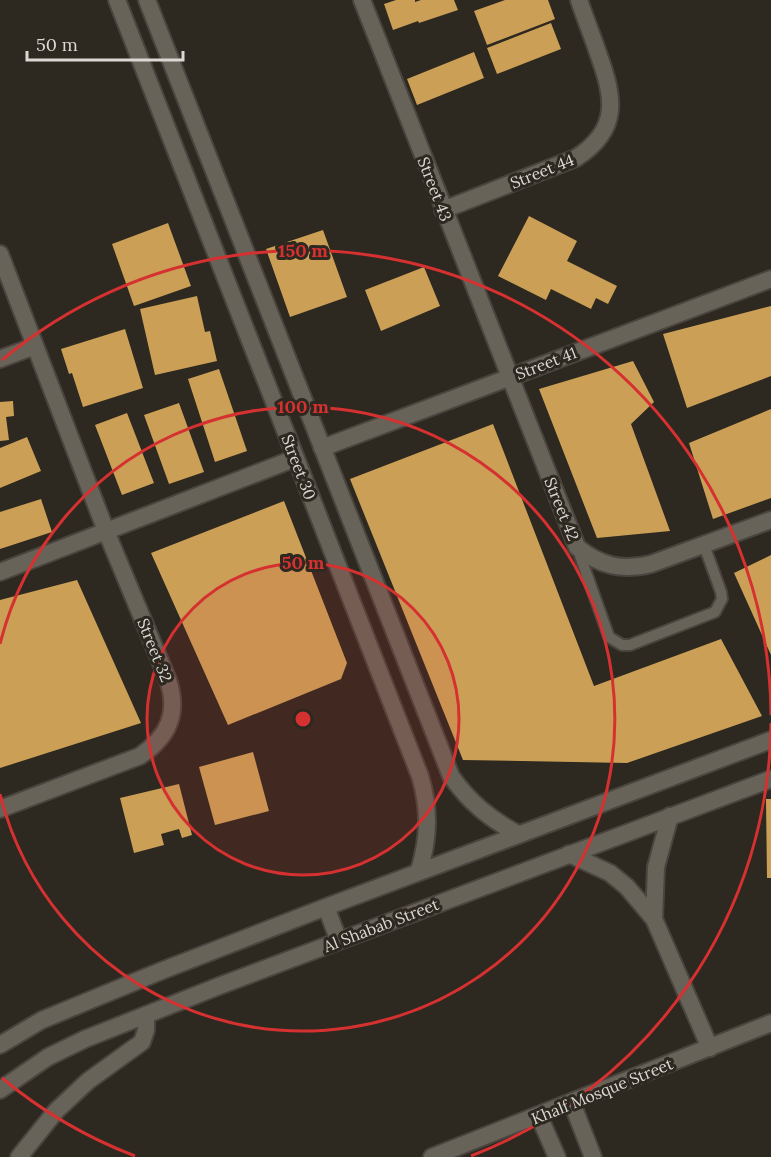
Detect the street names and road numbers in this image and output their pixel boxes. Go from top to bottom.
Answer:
street label: Street 44 [507,149,577,193]
street label: Street 43 [414,154,456,224]
street label: Street 41 [513,342,580,384]
street label: Street 30 [277,431,321,503]
street label: Street 42 [540,474,584,544]
street label: Street 32 [133,615,177,685]
street label: Al Shabab Street [320,894,442,957]
street label: Khalf Mosque Street [528,1053,677,1129]

